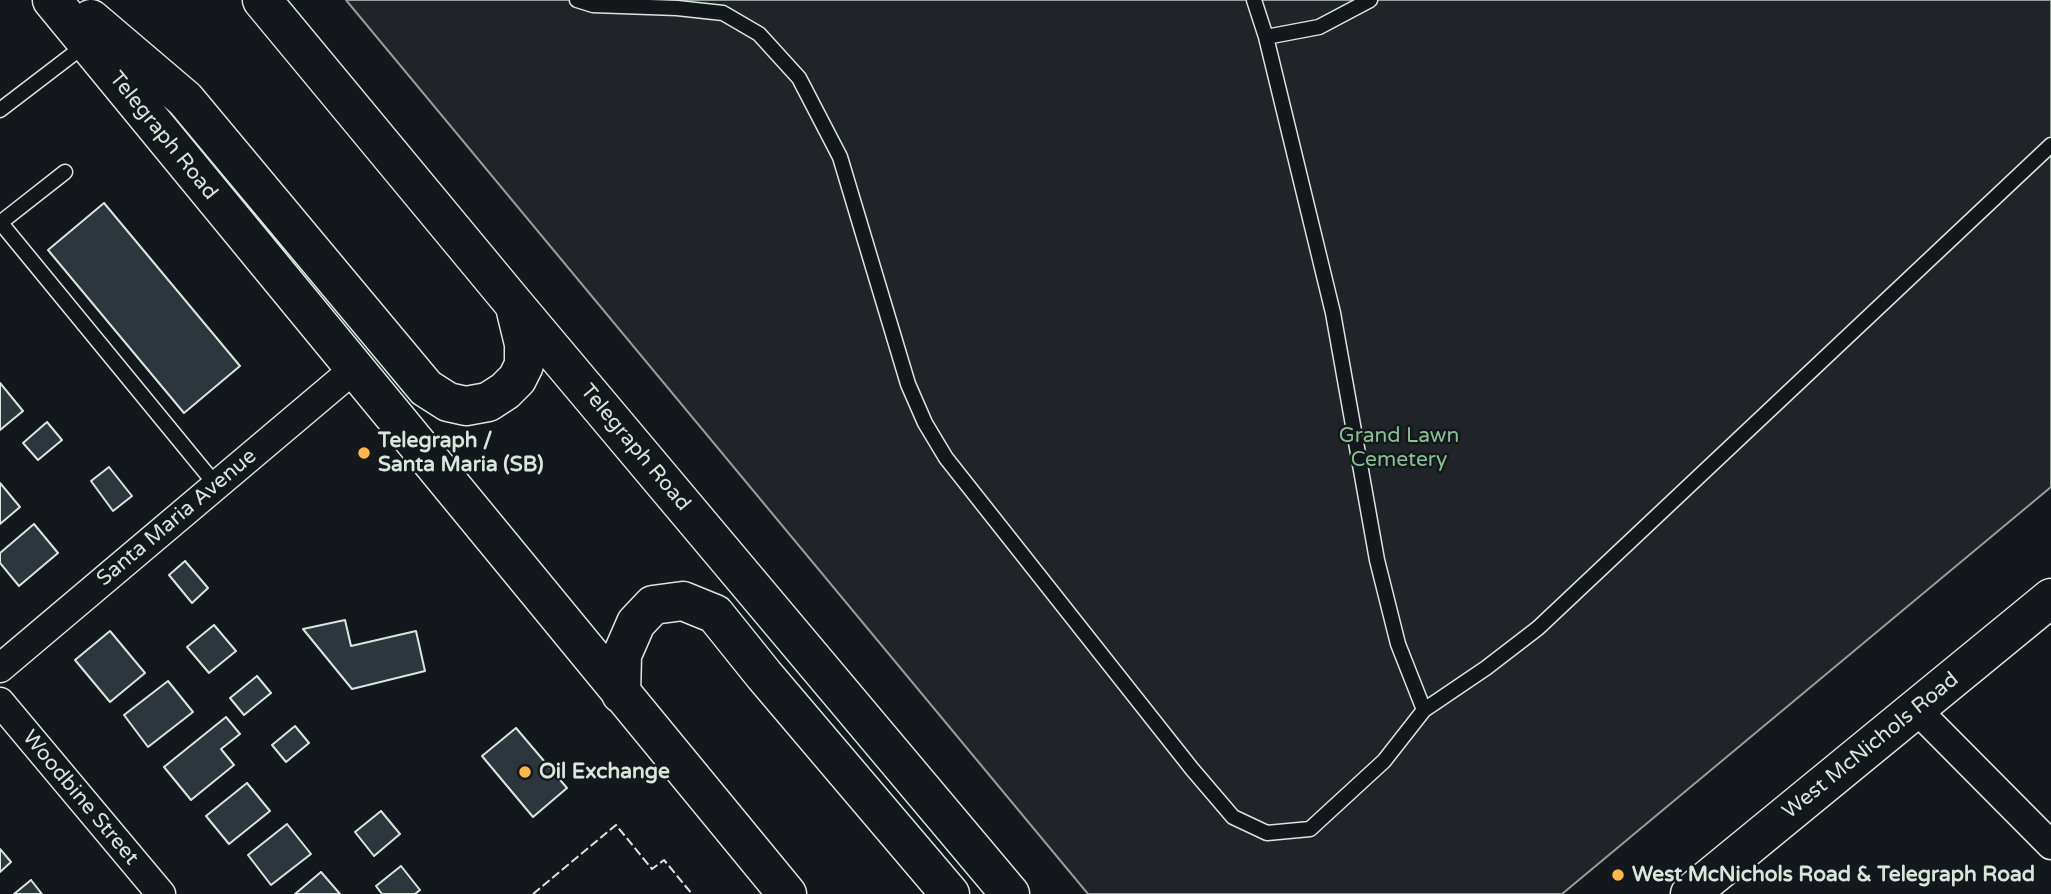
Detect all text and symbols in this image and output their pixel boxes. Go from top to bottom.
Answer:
street label: Telegraph Road [104,67,222,205]
street label: Telegraph Road [575,379,695,517]
park label: Grand Lawn Cemetery [1339,423,1459,473]
place label: Telegraph / Santa Maria (SB) [378,428,543,478]
street label: Santa Maria Avenue [92,444,262,592]
marker: Telegraph / Santa Maria (SB) [356,445,372,461]
street label: West McNichols Road [1778,667,1964,825]
street label: Woodbine Street [16,726,144,870]
place label: Oil Exchange [539,759,670,785]
marker: Oil Exchange [517,764,533,780]
place label: West McNichols Road & Telegraph Road [1632,862,2035,888]
marker: West McNichols Road & Telegraph Road [1610,867,1626,883]

